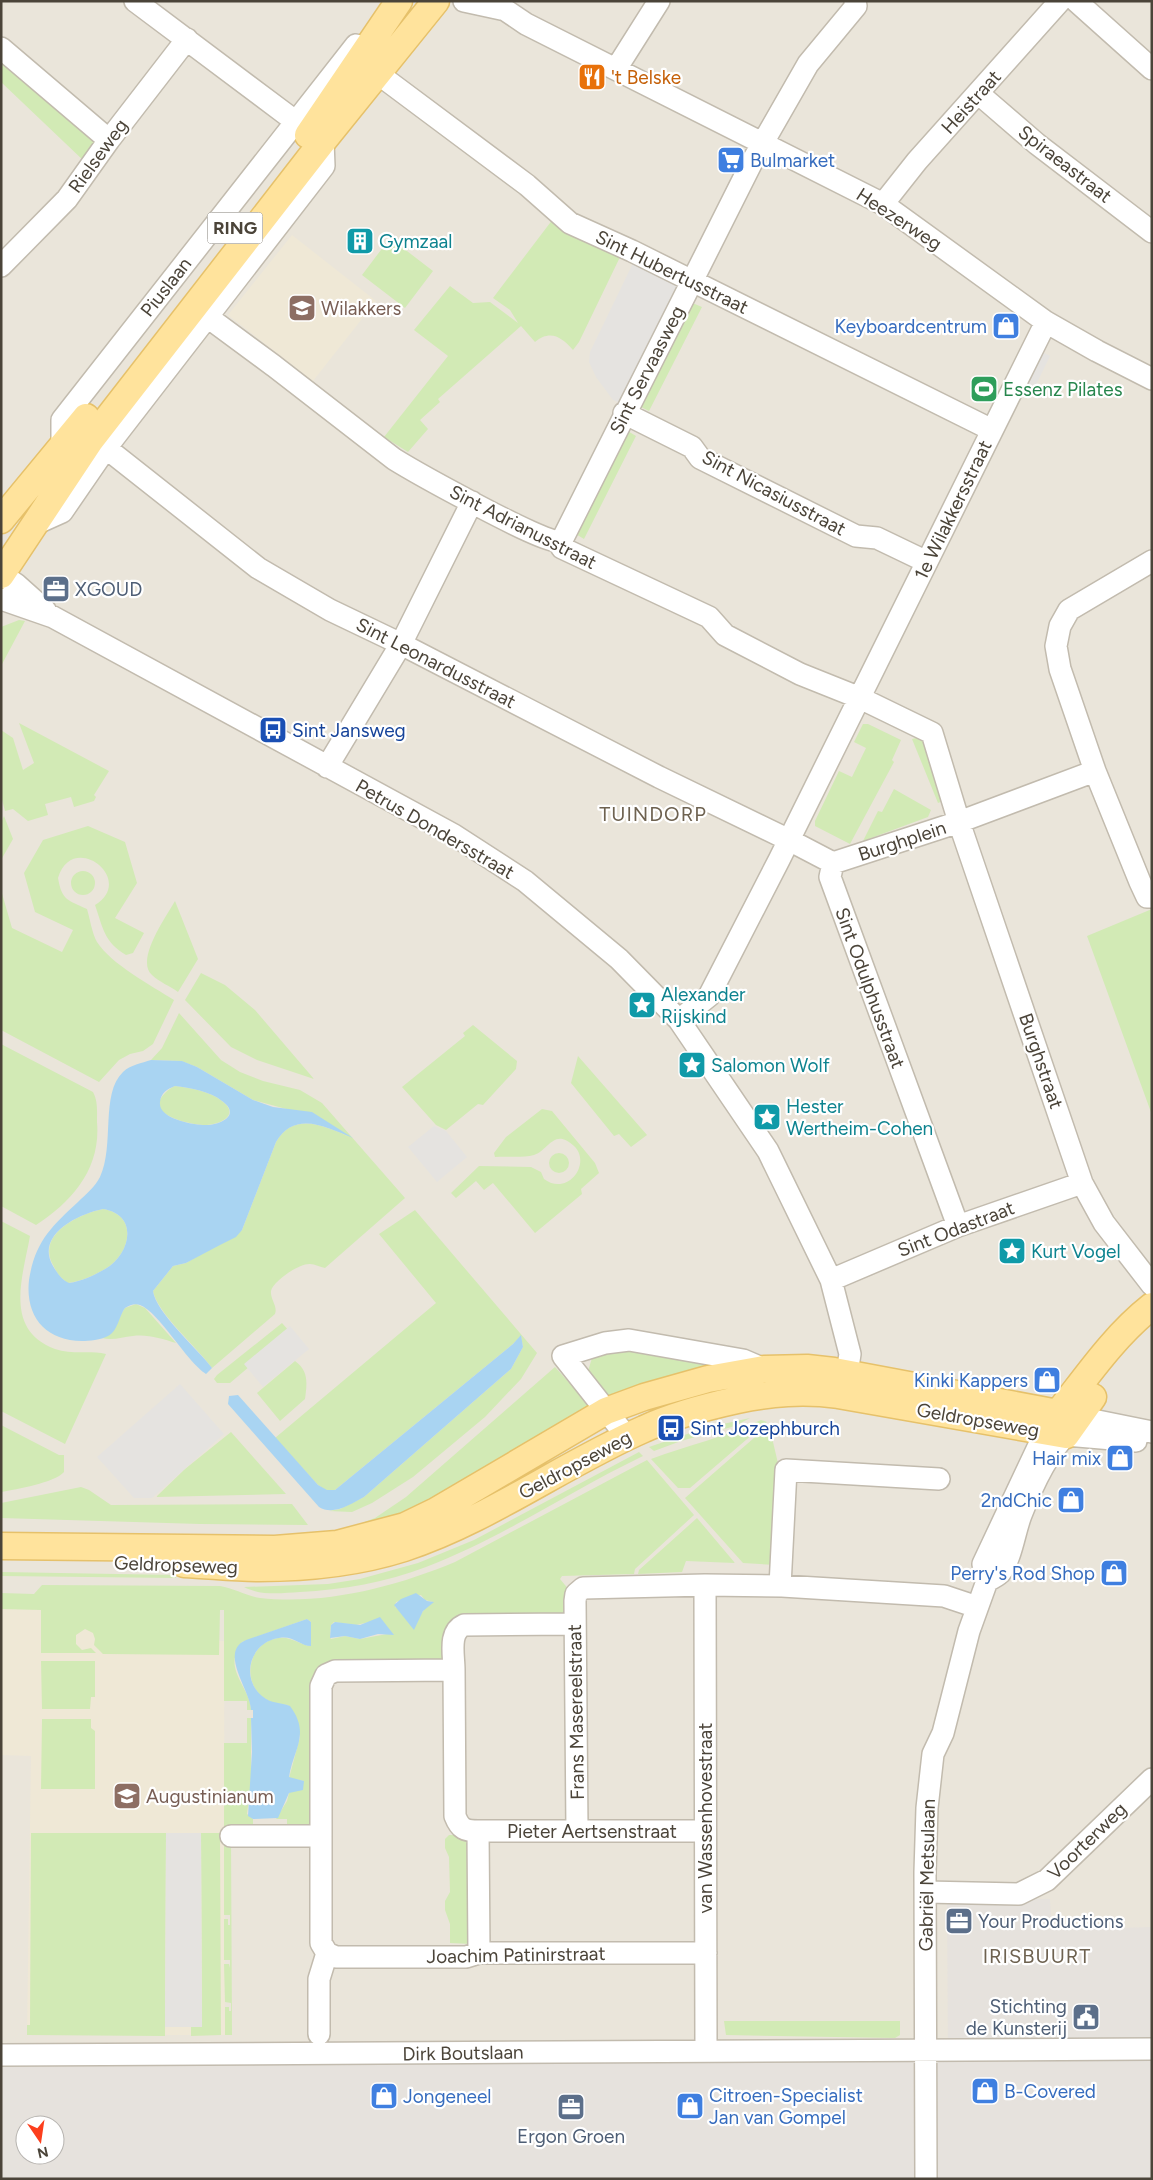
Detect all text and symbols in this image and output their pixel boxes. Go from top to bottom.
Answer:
restaurant icon: 't Belske [577,62,607,92]
street label: Heistraat [936,65,1006,139]
place label: 't Belske [611,66,681,89]
street label: Rielseweg [63,114,133,198]
street label: Spiraeastraat [1014,120,1116,208]
supermarket icon: Bulmarket [716,145,746,175]
place label: Bulmarket [750,149,835,172]
street label: Heezerweg [852,183,946,255]
road number: RING [208,212,262,244]
street label: Sint Hubertusstraat [592,225,752,319]
building icon: Gymzaal [345,226,375,256]
place label: Gymzaal [379,230,453,253]
street label: Piuslaan [136,253,196,321]
school or university icon: Wilakkers [287,293,317,323]
place label: Wilakkers [321,297,402,320]
street label: Sint Servaasweg [605,302,689,438]
shop icon: Keyboardcentrum [991,311,1021,341]
place label: Keyboardcentrum [834,315,987,338]
sports icon: Essenz Pilates [969,374,999,404]
place label: Essenz Pilates [1003,378,1123,401]
street label: 1e Wilakkersstraat [909,437,997,583]
street label: Sint Nicasiusstraat [698,445,850,541]
street label: Sint Adrianusstraat [446,480,600,574]
office icon: XGOUD [41,574,71,604]
place label: XGOUD [75,578,142,601]
street label: Sint Leonardusstraat [352,613,520,713]
bus stop icon: Sint Jansweg [258,715,288,745]
place label: Sint Jansweg [292,719,406,742]
street label: Petrus Dondersstraat [352,774,518,884]
district label: TUINDORP [599,802,707,826]
street label: Burghplein [855,816,949,866]
street label: Sint Odulphusstraat [830,904,910,1072]
place label: Alexander Rijskind [661,983,746,1028]
place icon: Alexander Rijskind [627,990,657,1020]
street label: Burghstraat [1014,1010,1068,1112]
place icon: Salomon Wolf [677,1050,707,1080]
place label: Salomon Wolf [711,1054,830,1077]
place label: Hester Wertheim-Cohen [786,1095,933,1140]
place icon: Hester Wertheim-Cohen [752,1102,782,1132]
street label: Sint Odastraat [894,1196,1018,1262]
place icon: Kurt Vogel [997,1236,1027,1266]
place label: Kurt Vogel [1031,1240,1121,1263]
shop icon: Kinki Kappers [1032,1365,1062,1395]
place label: Kinki Kappers [914,1369,1028,1392]
street label: Geldropseweg [915,1398,1041,1442]
bus stop icon: Sint Jozephburch [656,1413,686,1443]
place label: Sint Jozephburch [690,1417,840,1440]
street label: Geldropseweg [515,1426,635,1504]
shop icon: Hair mix [1105,1443,1135,1473]
place label: Hair mix [1032,1447,1101,1470]
shop icon: 2ndChic [1056,1485,1086,1515]
place label: 2ndChic [981,1489,1052,1512]
street label: Geldropseweg [114,1551,238,1579]
shop icon: Perry's Rod Shop [1099,1558,1129,1588]
place label: Perry's Rod Shop [950,1562,1095,1585]
street label: Frans Masereelstraat [563,1624,589,1800]
street label: van Wassenhovestraat [694,1723,717,1913]
school or university icon: Augustinianum [112,1781,142,1811]
place label: Augustinianum [146,1785,274,1808]
street label: Voorterweg [1043,1798,1131,1884]
street label: Gabriël Metsulaan [914,1799,940,1951]
street label: Pieter Aertsenstraat [507,1820,677,1843]
office icon: Your Productions [944,1906,974,1936]
place label: Your Productions [978,1910,1124,1933]
street label: Joachim Patinirstraat [426,1942,606,1968]
district label: IRISBUURT [983,1944,1091,1968]
place label: Stichting de Kunsterij [966,1995,1067,2040]
public building icon: Stichting de Kunsterij [1071,2002,1101,2032]
street label: Dirk Boutslaan [402,2040,524,2066]
shop icon: B-Covered [970,2076,1000,2106]
place label: B-Covered [1004,2080,1096,2103]
shop icon: Jongeneel [369,2081,399,2111]
place label: Citroen-Specialist Jan van Gompel [709,2084,863,2129]
place label: Jongeneel [403,2085,491,2108]
shop icon: Citroen-Specialist Jan van Gompel [675,2091,705,2121]
office icon: Ergon Groen [556,2092,586,2122]
north arrow [15,2115,65,2165]
place label: Ergon Groen [517,2125,625,2148]
text: N [36,2143,50,2162]

